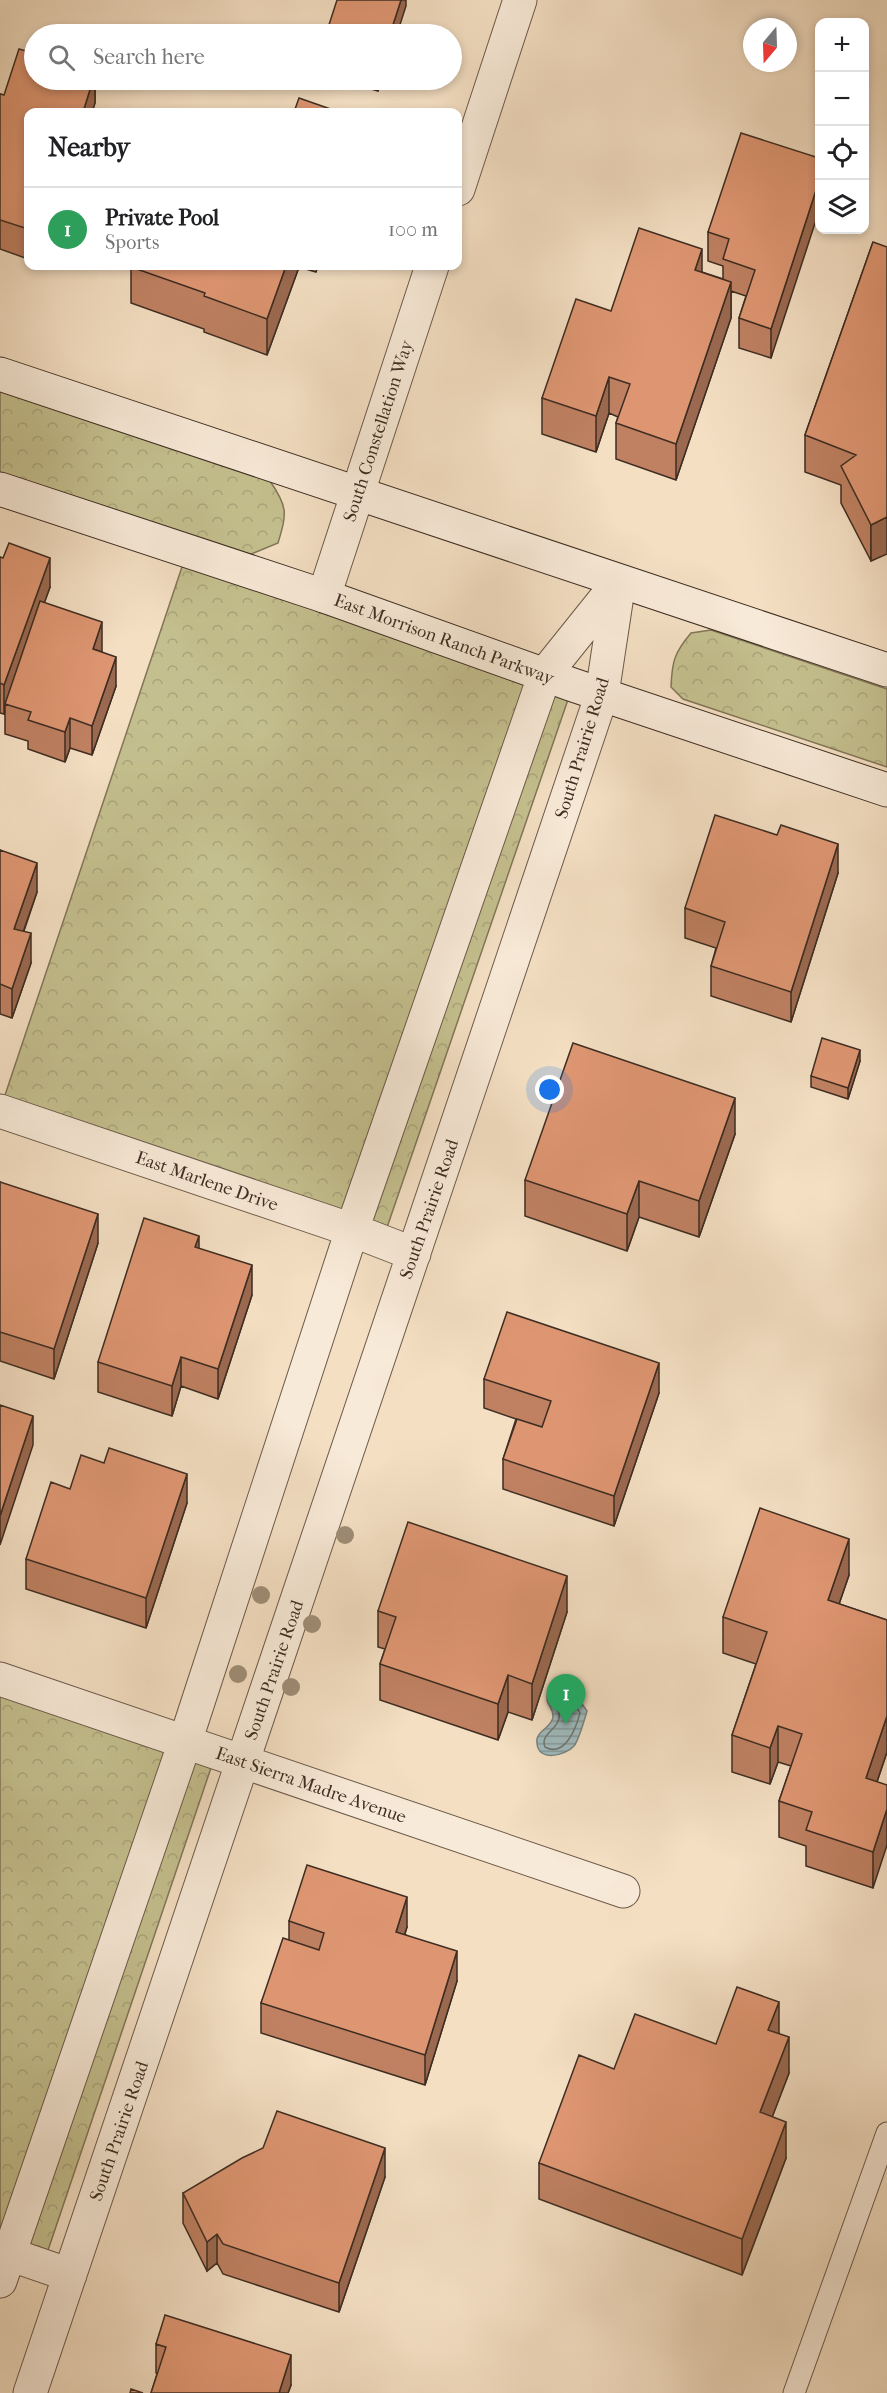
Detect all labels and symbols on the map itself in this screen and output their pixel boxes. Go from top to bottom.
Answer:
north arrow [743,18,797,72]
street label: South Constellation Way [339,336,418,525]
street label: East Morrison Ranch Parkway [331,590,558,690]
street label: South Prairie Road [551,675,614,821]
your location [535,1075,564,1104]
street label: South Prairie Road [396,1136,463,1282]
street label: East Marlene Drive [133,1147,281,1216]
street label: South Prairie Road [241,1597,308,1743]
pin: 1 [546,1674,586,1724]
street label: East Sierra Madre Avenue [213,1743,409,1828]
street label: South Prairie Road [86,2058,153,2204]

